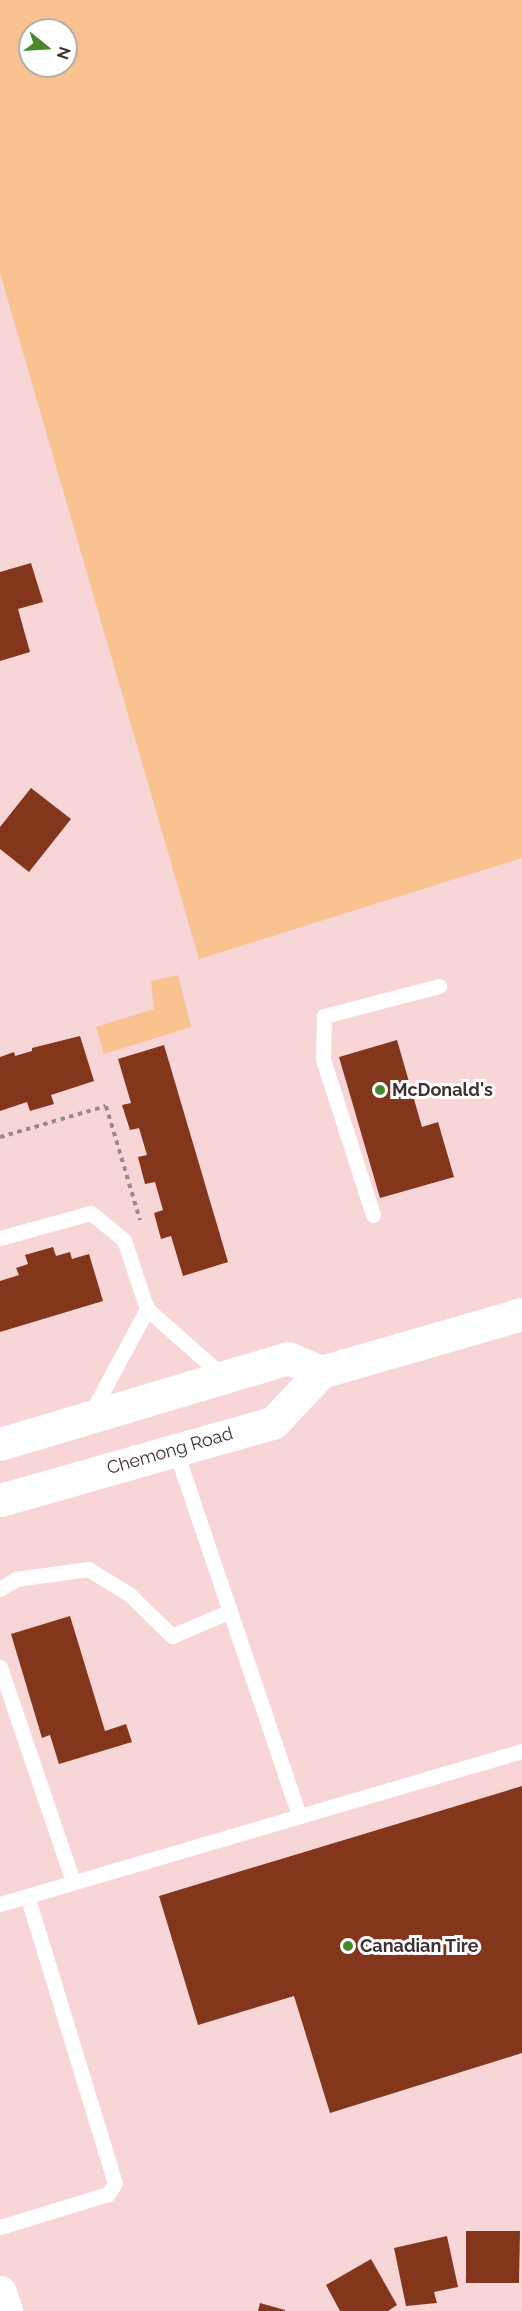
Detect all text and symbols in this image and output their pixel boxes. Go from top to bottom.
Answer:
north arrow [18,18,78,78]
text: N [53,44,75,62]
place label: McDonald's [392,1079,493,1101]
marker: McDonald's [373,1083,387,1097]
street label: Chemong Road [105,1423,235,1479]
place label: Canadian Tire [360,1935,479,1957]
marker: Canadian Tire [341,1939,355,1953]

